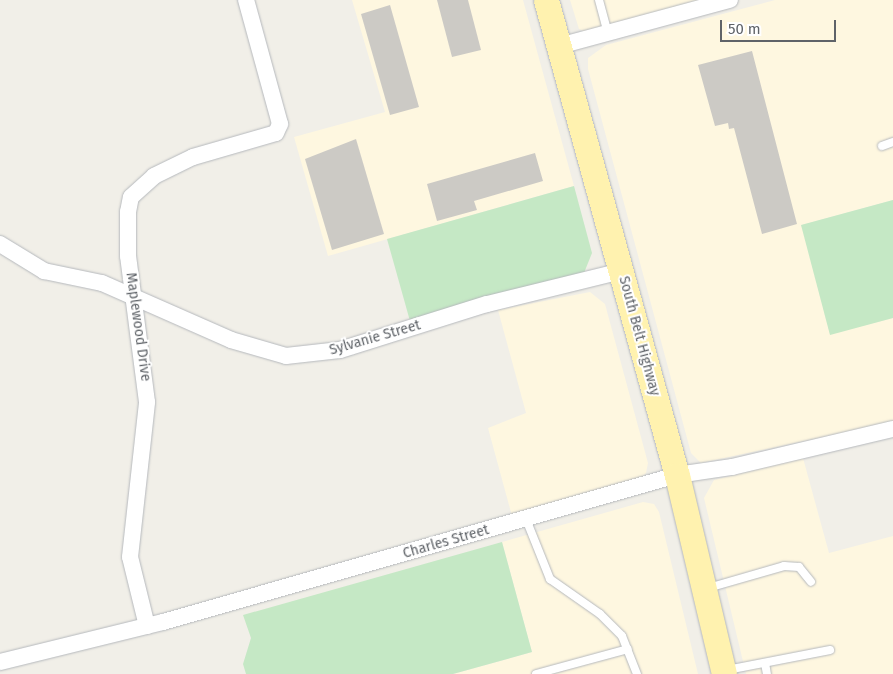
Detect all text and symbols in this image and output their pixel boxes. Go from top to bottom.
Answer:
scale bar [723,10,839,42]
text: 50 m [728,20,761,38]
street label: Maplewood Drive [122,271,154,383]
street label: South Belt Highway [615,274,663,398]
street label: Sylvanie Street [327,317,423,359]
street label: Charles Street [401,522,491,562]

